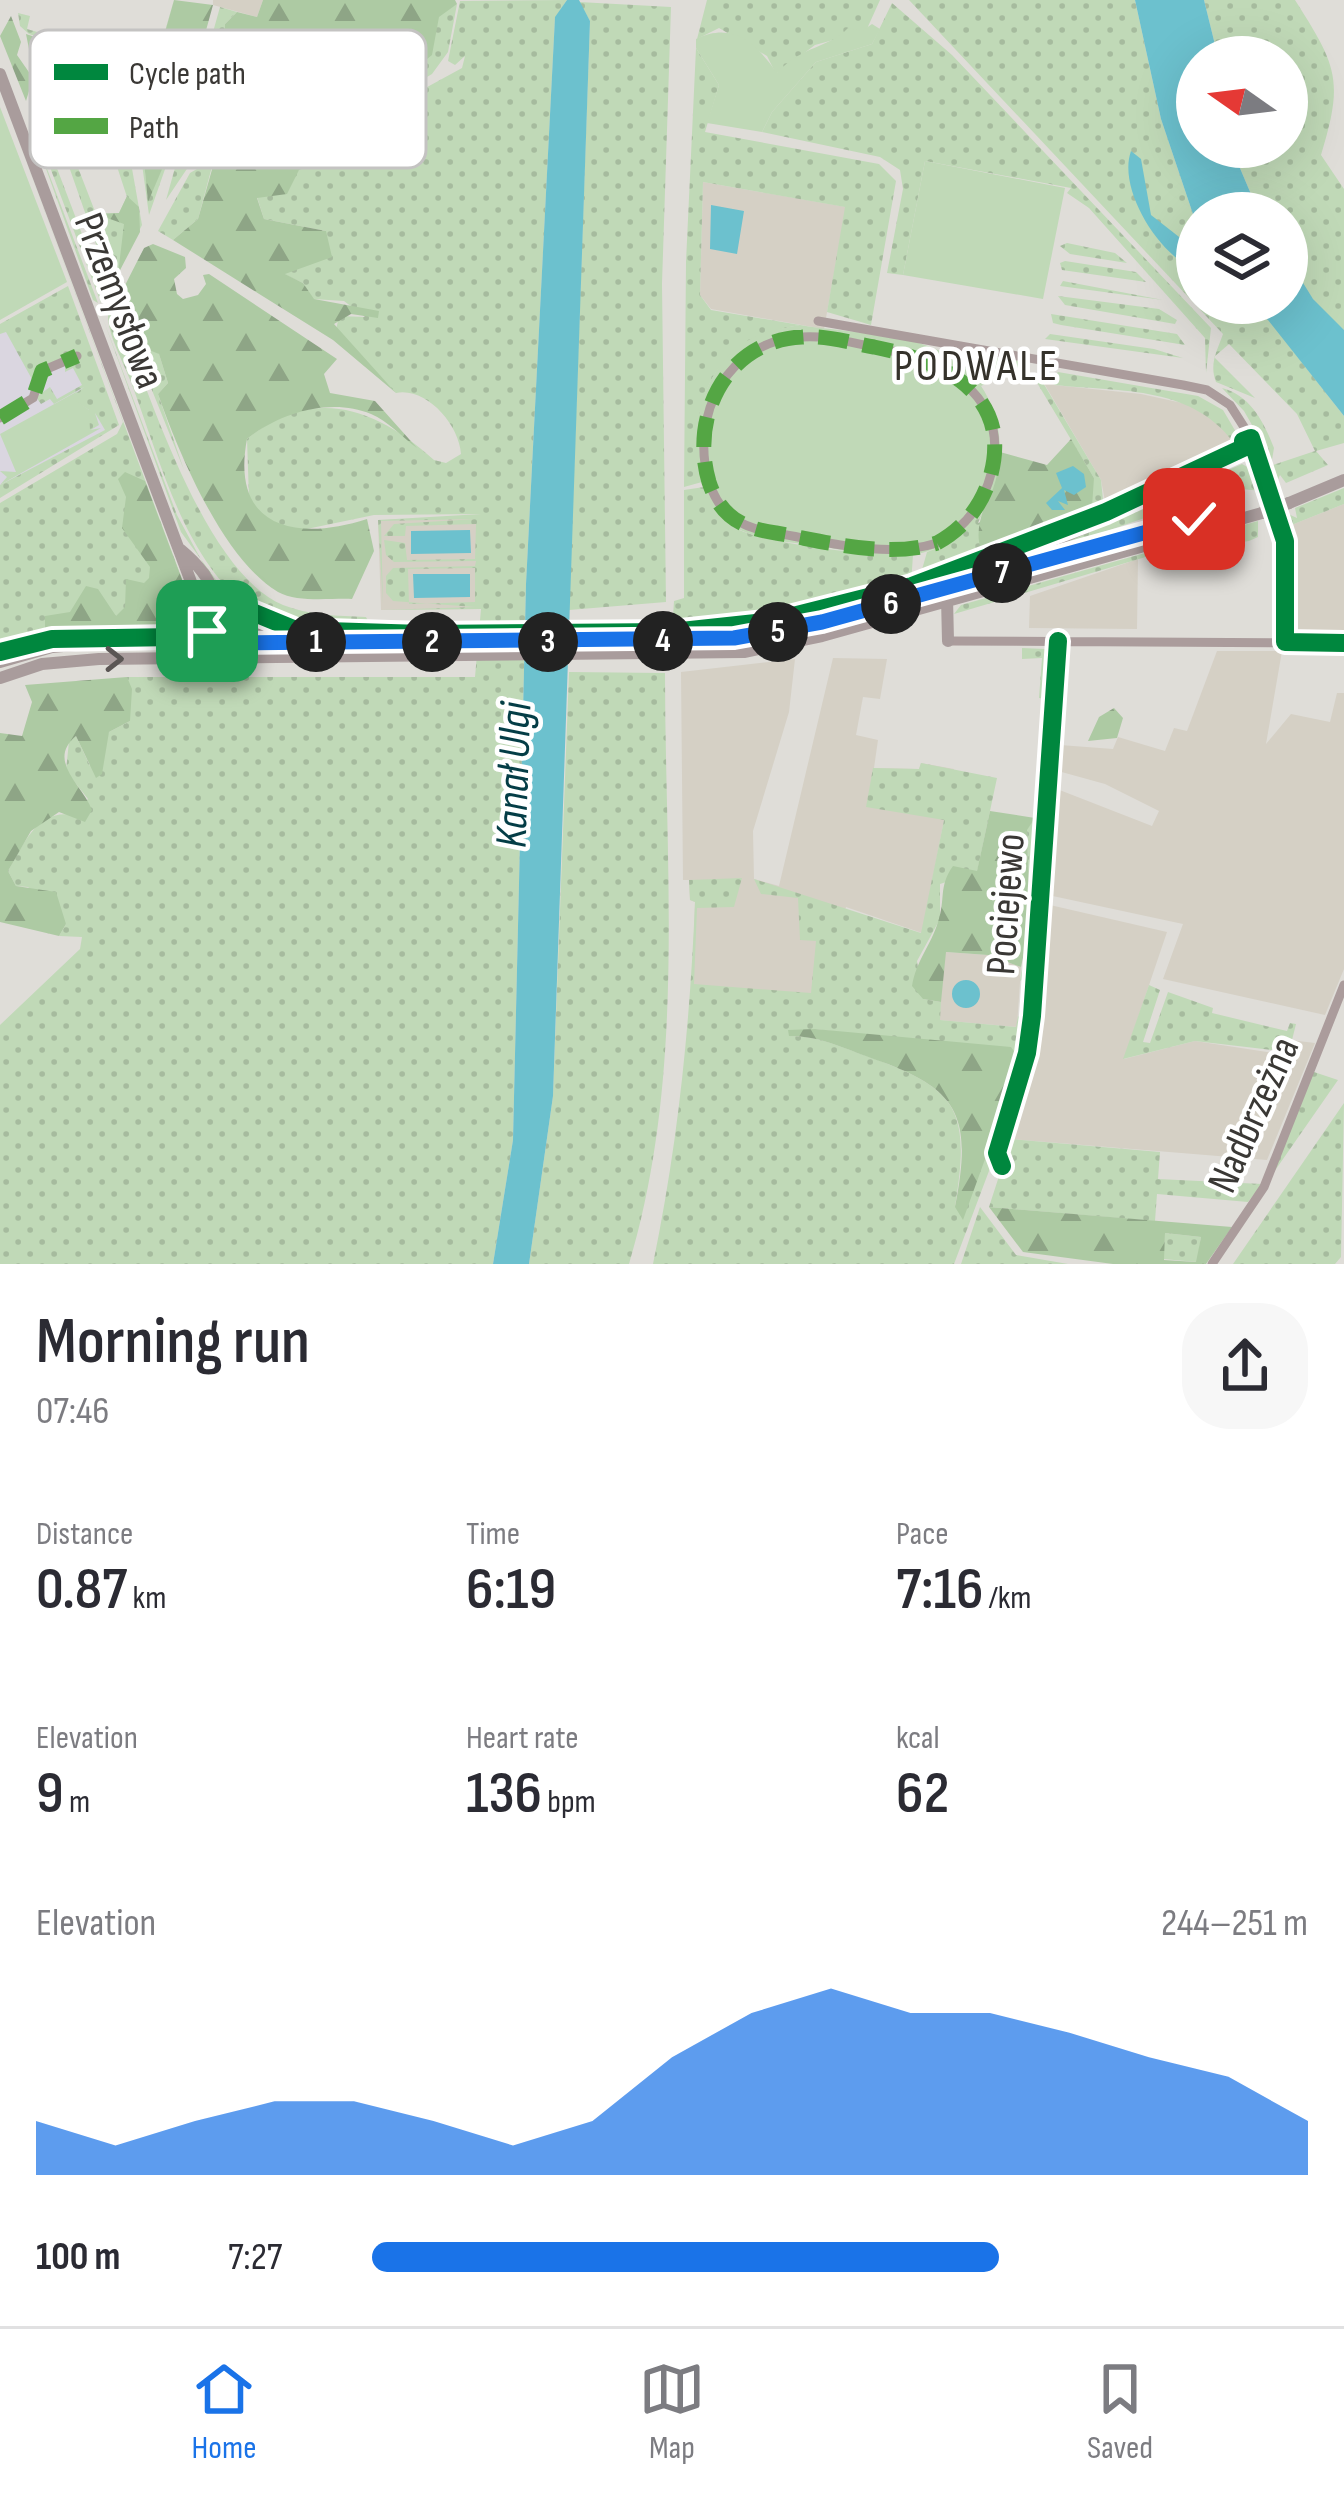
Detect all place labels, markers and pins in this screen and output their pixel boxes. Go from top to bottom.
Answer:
pin [1143,468,1245,570]
pin: 7 [972,543,1032,603]
pin: 6 [861,574,921,634]
pin [156,580,258,682]
pin: 5 [748,602,808,662]
pin: 4 [633,611,693,671]
pin: 1 [286,612,346,672]
pin: 2 [402,612,462,672]
pin: 3 [518,612,578,672]

